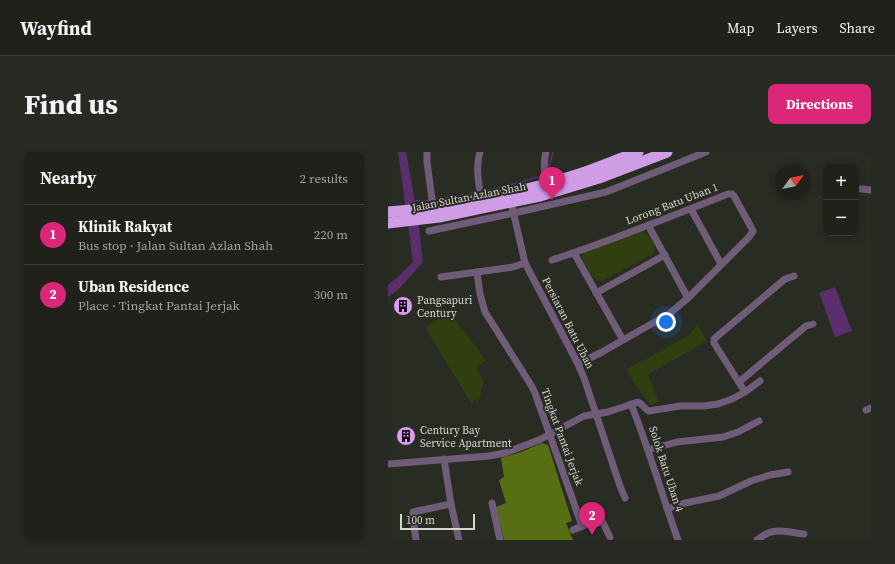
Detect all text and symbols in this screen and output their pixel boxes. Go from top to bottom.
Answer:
text: Wayfind [20,15,92,41]
text: Map [727,18,754,38]
text: Layers [776,18,818,38]
text: Share [840,18,875,38]
button: Directions [768,84,871,124]
text: Find us [24,85,118,123]
north arrow [775,164,811,200]
map controls [823,164,859,236]
button: + [823,164,859,200]
text: Nearby [40,166,96,190]
pin: 1 [539,167,565,200]
text: 2 results [300,170,348,187]
street label: Jalan Sultan Azlan Shah [410,179,528,216]
street label: Lorong Batu Uban 1 [624,179,720,229]
button: − [823,200,859,236]
text: Klinik Rakyat [78,216,172,237]
text: 1 [49,226,57,243]
text: 220 m [314,226,348,243]
text: Bus stop · Jalan Sultan Azlan Shah [78,237,273,254]
street label: Persiaran Batu Uban [538,275,598,372]
text: Uban Residence [78,276,189,297]
text: 2 [49,286,57,303]
text: 300 m [314,286,348,303]
place label: Pangsapuri Century [417,293,472,321]
building icon: Pangsapuri Century [392,295,414,317]
text: Place · Tingkat Pantai Jerjak [78,297,240,314]
your location [656,312,676,332]
street label: Tingkat Pantai Jerjak [537,386,587,489]
place label: Century Bay Service Apartment [420,423,512,451]
street label: Solok Batu Uban 4 [645,424,687,514]
building icon: Century Bay Service Apartment [395,425,417,447]
pin: 2 [579,502,605,535]
scale bar [400,512,475,531]
text: 100 m [406,513,435,528]

